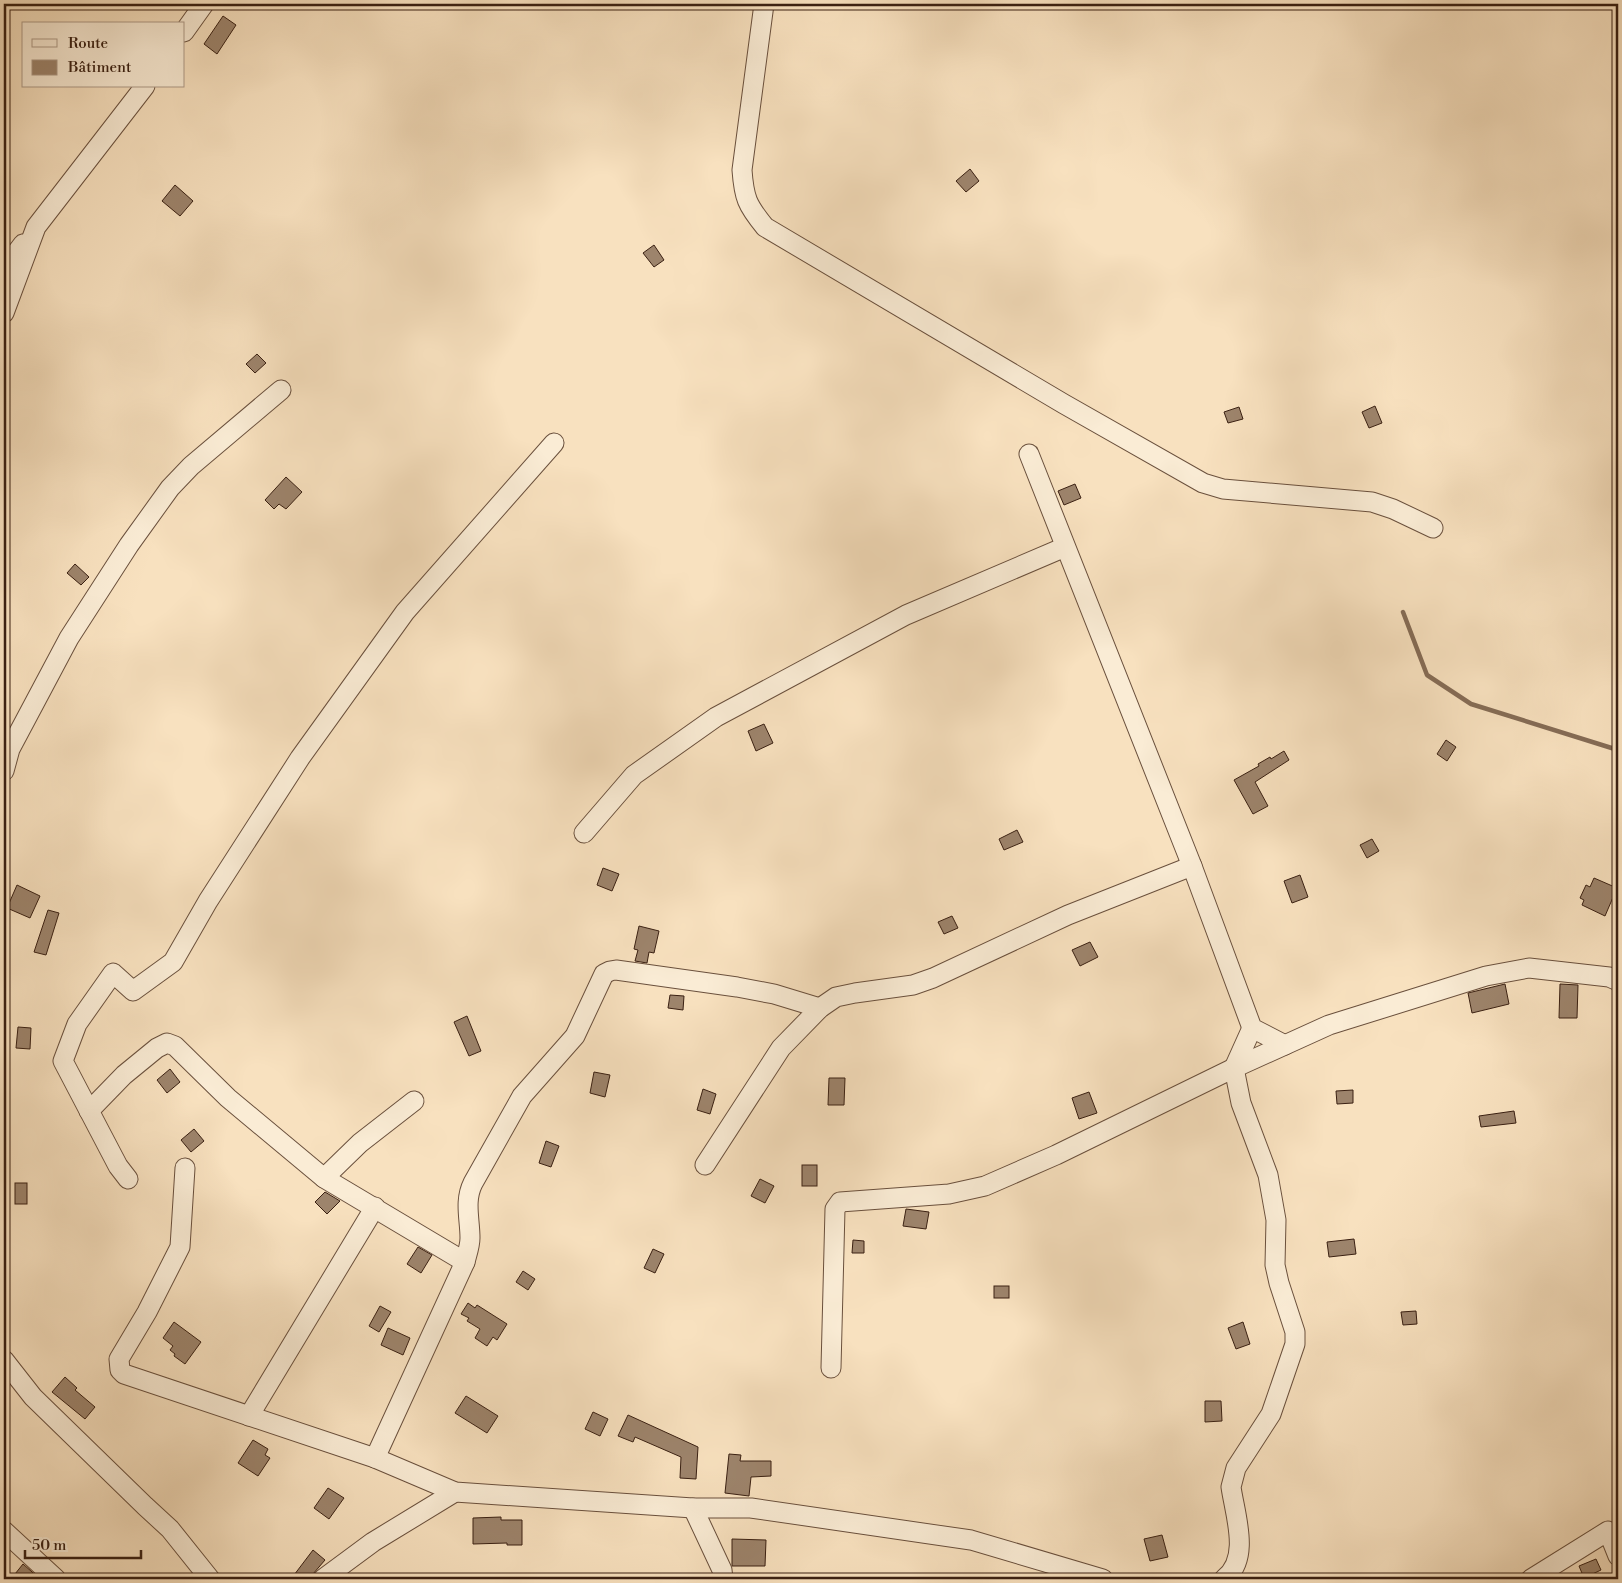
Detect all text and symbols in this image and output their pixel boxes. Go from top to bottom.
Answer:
legend [22,22,185,88]
text: Route [68,34,108,53]
text: Bâtiment [67,58,132,77]
scale bar [25,1528,141,1560]
text: 50 m [32,1536,66,1555]

